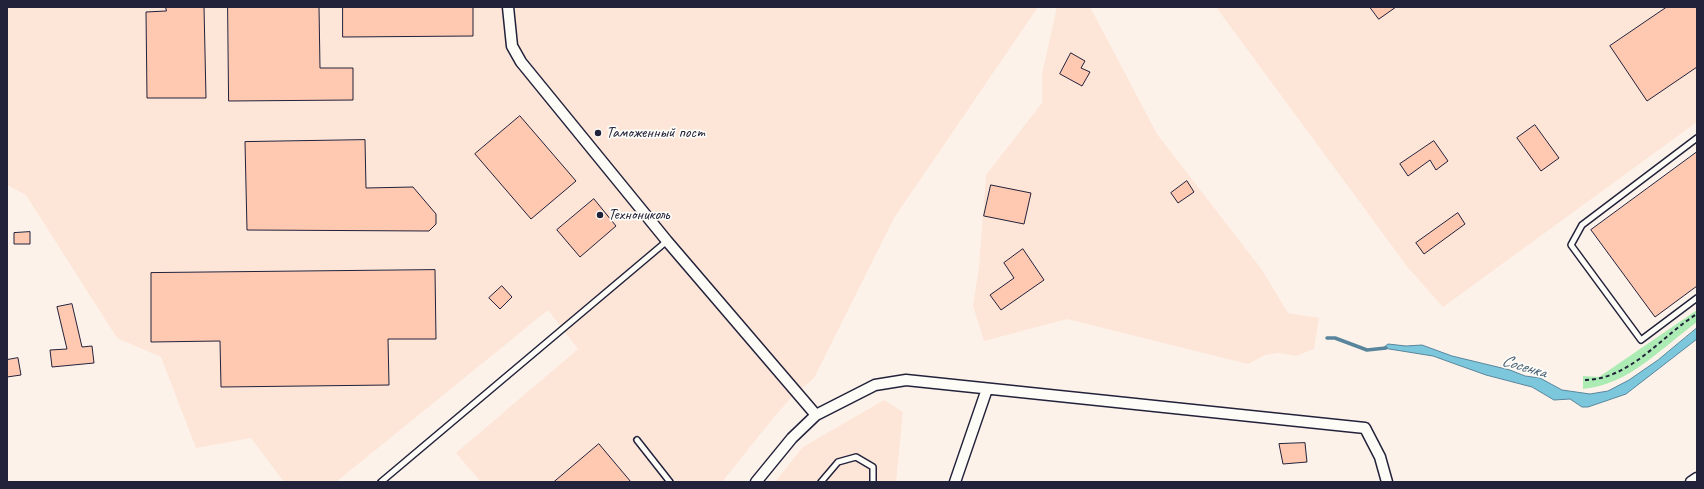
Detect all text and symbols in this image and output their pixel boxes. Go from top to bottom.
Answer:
place label: Таможенный пост [606,123,705,143]
marker: Таможенный пост [593,128,603,138]
place label: Технониколь [608,205,670,225]
marker: Технониколь [595,210,605,220]
water label: Сосенка [1499,351,1549,383]

